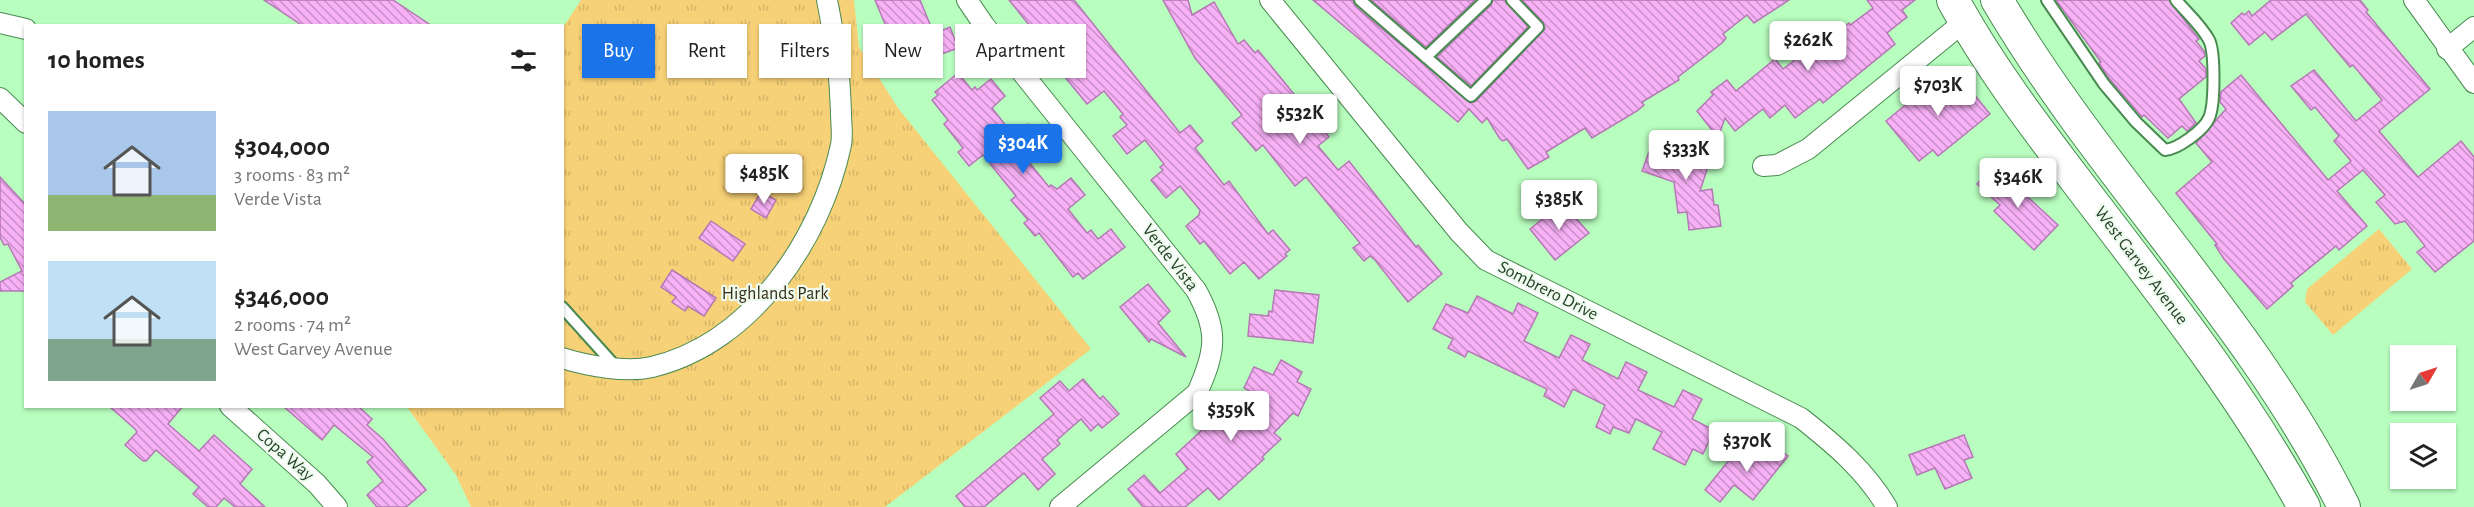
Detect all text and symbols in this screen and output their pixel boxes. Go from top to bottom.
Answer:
pin: $262K [1766,21,1850,72]
chip: Buy [582,24,655,78]
chip: Rent [667,24,747,78]
chip: Filters [759,24,851,78]
chip: New [863,24,943,78]
chip: Apartment [955,24,1086,78]
text: $262K [1783,30,1833,50]
icon: filters [507,44,540,77]
text: 10 homes [48,47,145,73]
pin: $703K [1896,66,1980,117]
text: $703K [1914,75,1962,95]
pin: $532K [1258,94,1342,145]
text: $532K [1276,103,1324,123]
pin: $304K [981,124,1065,175]
pin: $333K [1644,130,1728,181]
text: $304K [998,133,1048,153]
text: $304,000 [234,134,330,160]
icon: home [96,135,168,207]
text: $333K [1663,139,1709,159]
pin: $485K [722,154,806,205]
pin: $346K [1976,158,2060,209]
text: $485K [739,163,789,183]
text: 3 rooms · 83 m² [234,165,350,185]
text: $346K [1993,167,2043,187]
pin: $385K [1517,180,1601,231]
text: Verde Vista [234,189,322,209]
text: $385K [1535,189,1583,209]
street label: West Garvey Avenue [2091,204,2191,328]
street label: Verde Vista [1139,221,1201,295]
street label: Sombrero Drive [1495,258,1601,324]
text: $346,000 [234,284,329,310]
icon: home [96,285,168,357]
park label: Highlands Park [722,285,829,303]
text: 2 rooms · 74 m² [234,315,351,335]
text: West Garvey Avenue [234,339,392,359]
north arrow [2390,345,2456,411]
map controls [2390,345,2456,489]
pin: $359K [1189,391,1273,442]
text: $359K [1207,400,1255,420]
pin: $370K [1705,422,1789,473]
button: layers [2390,423,2456,489]
street label: Copa Way [253,426,317,485]
text: $370K [1723,431,1771,451]

